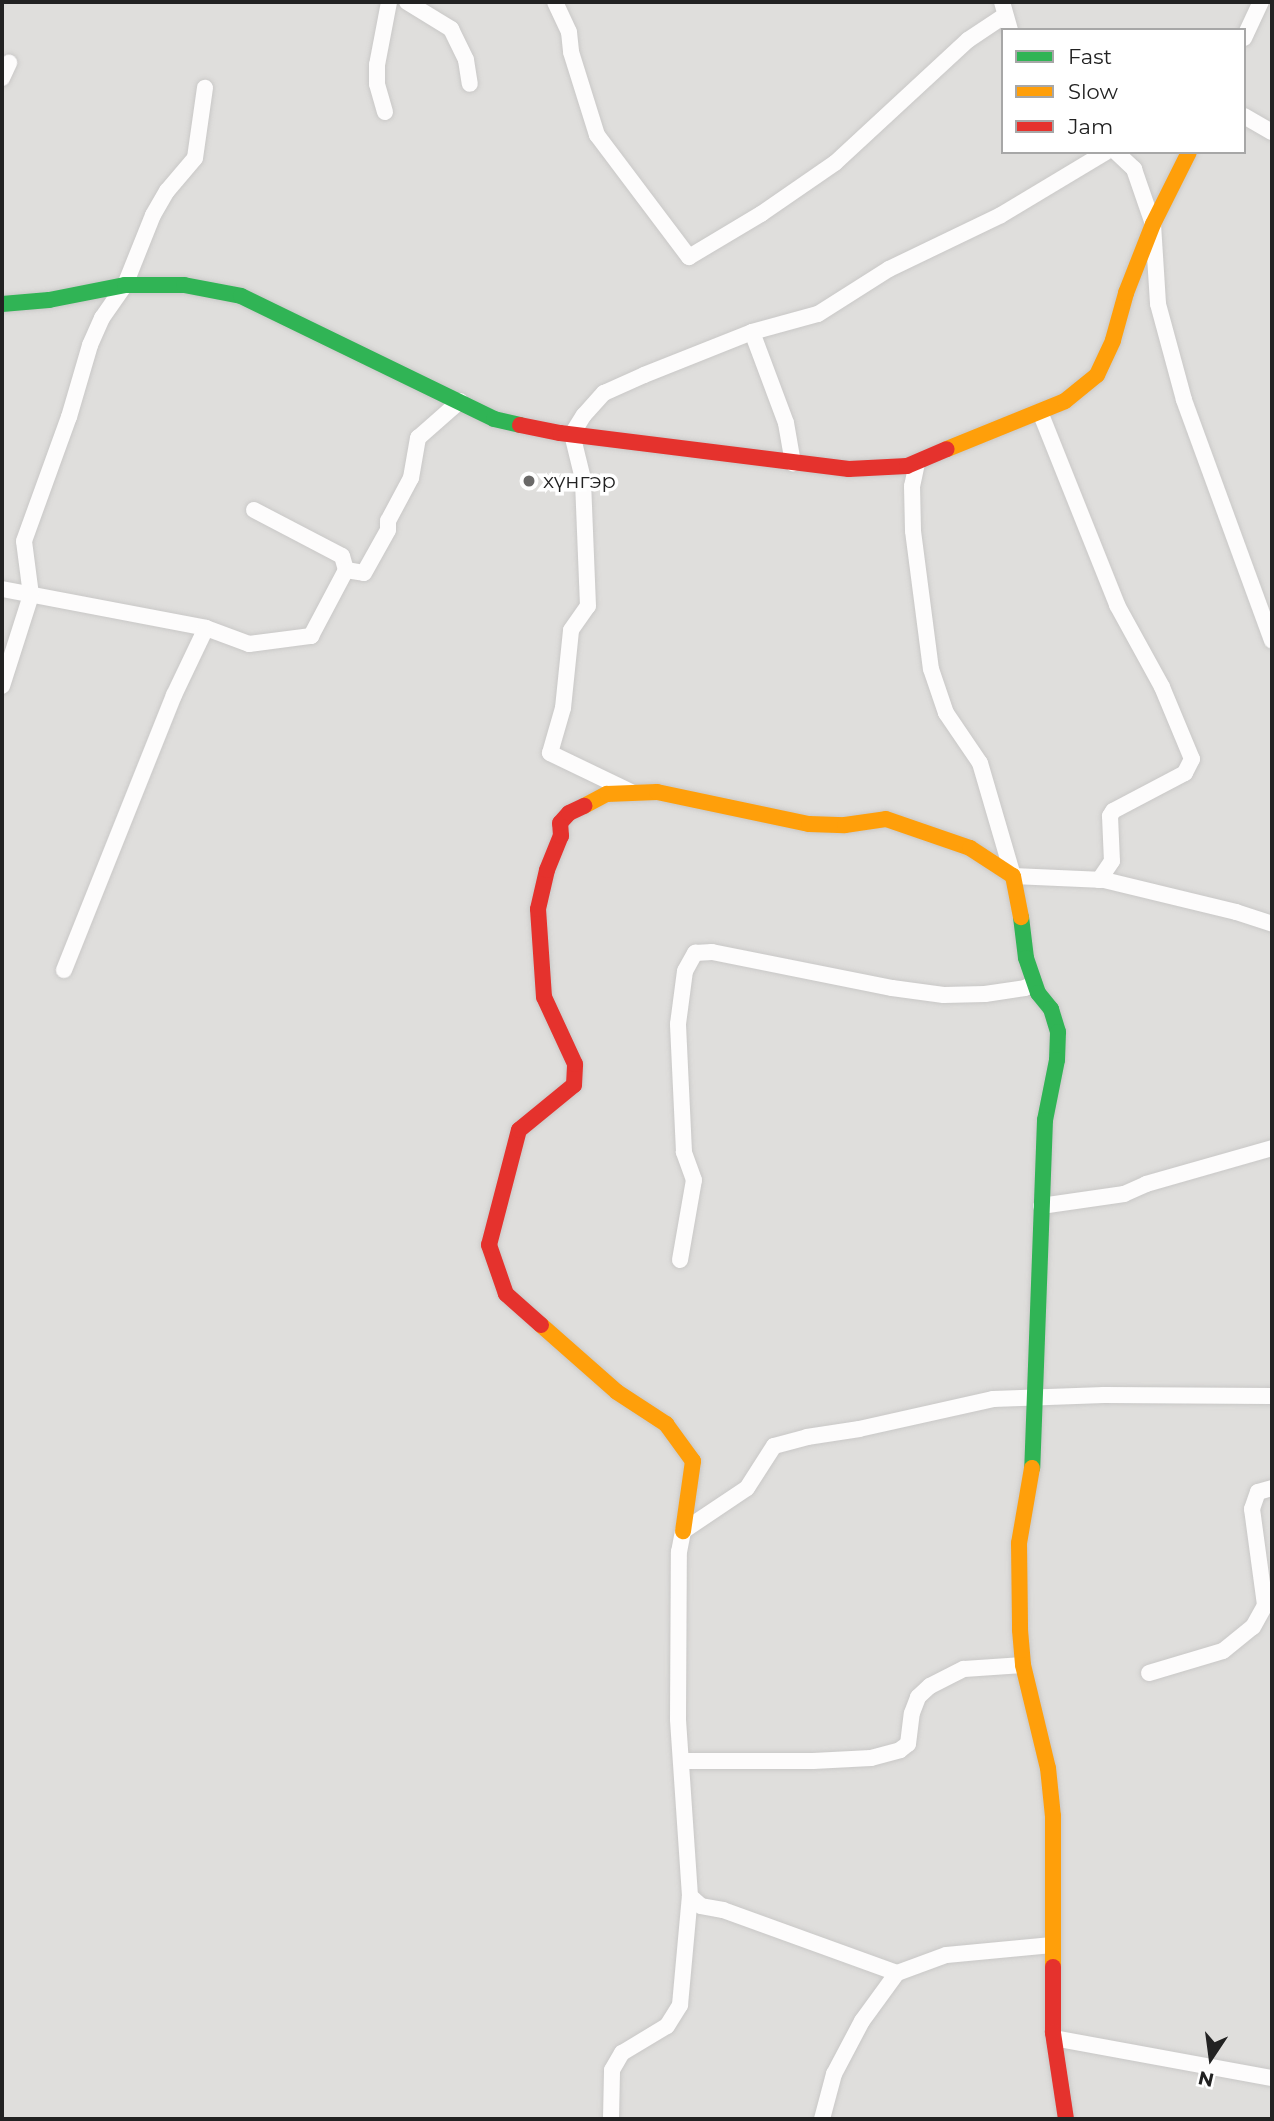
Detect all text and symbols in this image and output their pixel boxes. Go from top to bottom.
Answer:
legend [1001,28,1246,154]
text: Fast [1068,44,1112,69]
text: Slow [1068,79,1118,104]
text: Jam [1068,114,1113,139]
place label: хүнгэр [543,468,616,494]
marker: хүнгэр [521,473,537,489]
north arrow [1176,2023,1246,2093]
text: N [1196,2066,1216,2092]

